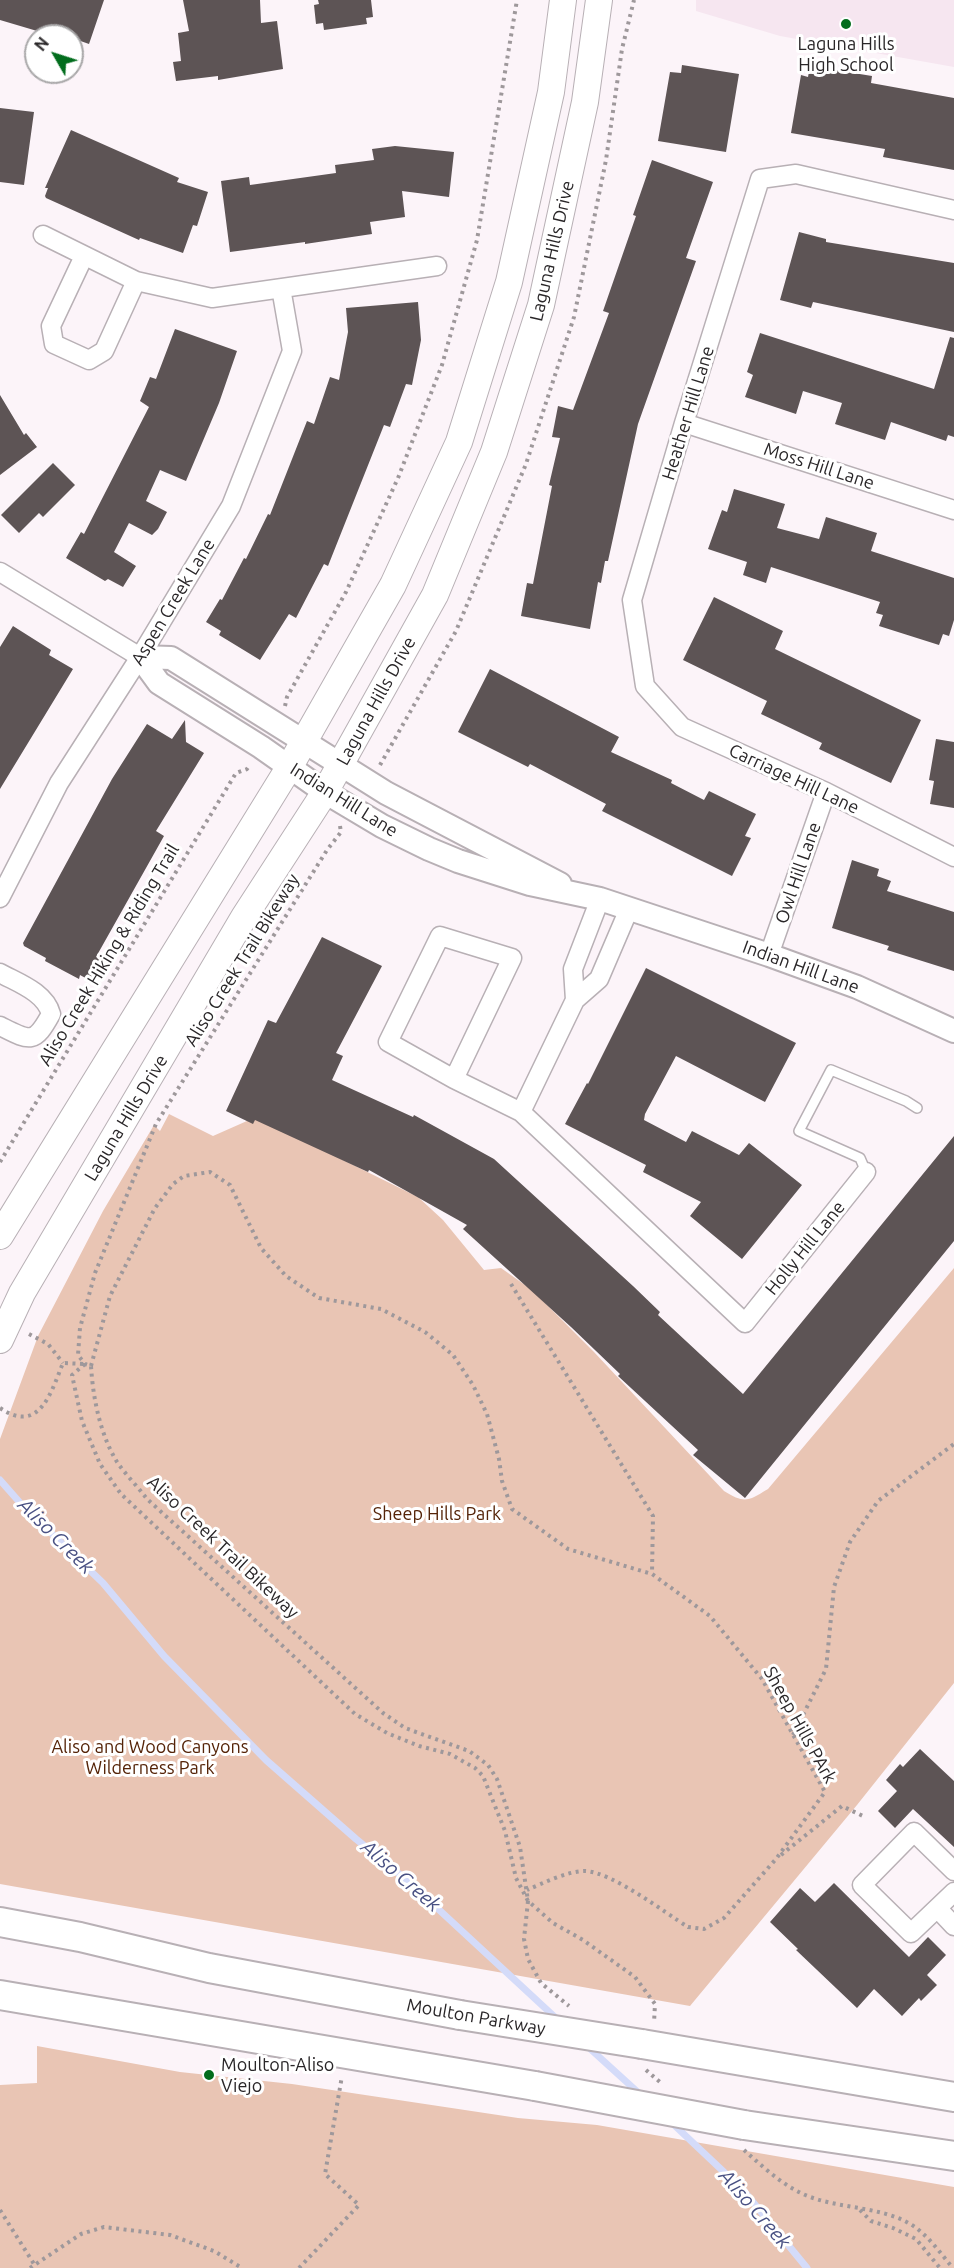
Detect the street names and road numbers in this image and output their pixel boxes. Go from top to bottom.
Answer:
street label: Laguna Hills Drive [525,179,579,323]
street label: Heather Hill Lane [657,343,719,483]
street label: Moss Hill Lane [761,438,877,494]
street label: Aspen Creek Lane [127,535,219,669]
street label: Laguna Hills Drive [332,633,420,769]
street label: Carriage Hill Lane [725,739,863,819]
street label: Indian Hill Lane [286,758,402,842]
street label: Owl Hill Lane [771,819,825,927]
street label: Aliso Creek Hiking & Riding Trail [34,840,184,1070]
street label: Aliso Creek Trail Bikeway [180,870,304,1050]
street label: Indian Hill Lane [740,936,862,998]
street label: Laguna Hills Drive [80,1051,172,1185]
street label: Holly Hill Lane [761,1197,849,1299]
street label: Aliso Creek Trail Bikeway [143,1471,303,1623]
street label: Sheep Hills PArk [759,1663,841,1787]
street label: Moulton Parkway [405,1994,547,2040]

